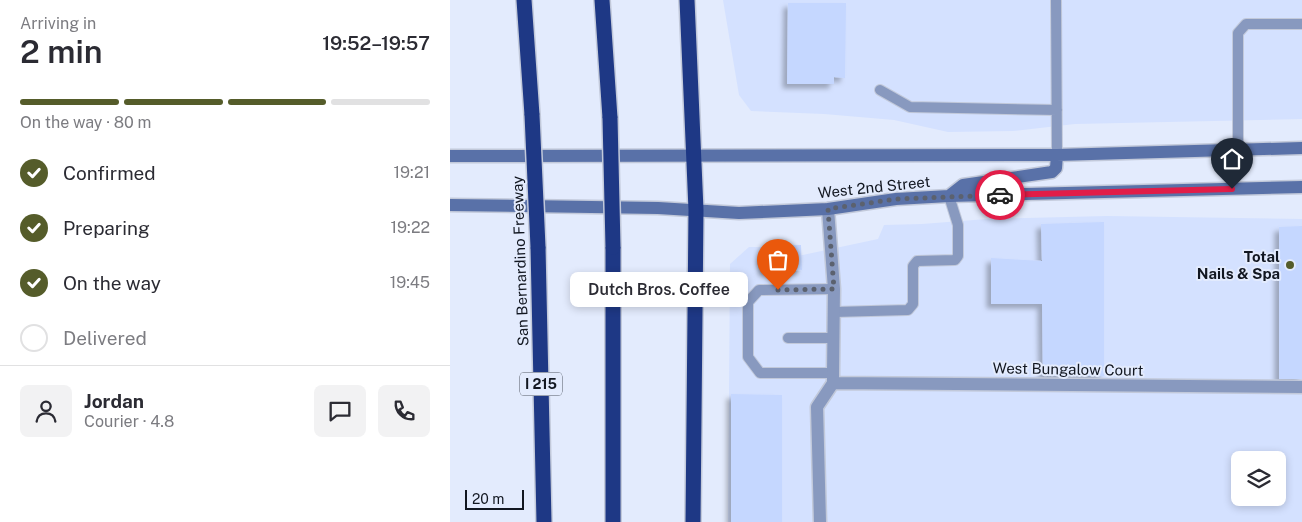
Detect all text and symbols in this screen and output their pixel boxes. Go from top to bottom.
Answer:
text: Arriving in [20,14,96,33]
text: 19:52–19:57 [322,32,430,54]
text: 2 min [20,33,103,70]
text: On the way · 80 m [20,113,151,132]
pin [1211,138,1253,189]
icon: home [1218,145,1246,173]
icon: check [20,159,48,187]
text: Confirmed [63,162,156,184]
text: 19:21 [394,163,430,182]
courier [975,170,1025,220]
street label: West 2nd Street [817,173,931,201]
street label: San Bernardino Freeway [509,176,531,346]
icon: car [986,181,1014,209]
icon: check [20,214,48,242]
text: Preparing [63,217,150,239]
text: 19:22 [390,218,430,237]
pin [757,239,799,290]
icon: bag [764,246,792,274]
place label: Total Nails & Spa [1197,248,1280,282]
marker: Total Nails & Spa [1284,259,1296,271]
icon: check [20,269,48,297]
text: On the way [63,272,161,294]
callout: Dutch Bros. Coffee [570,272,748,308]
text: 19:45 [390,273,430,292]
text: Dutch Bros. Coffee [588,280,730,299]
text: Delivered [63,327,147,349]
street label: West Bungalow Court [992,359,1144,379]
road number: I 215 [520,372,562,396]
button: person [20,385,72,437]
button: chat [314,385,366,437]
button: phone [378,385,430,437]
text: Jordan [84,390,144,412]
text: Courier · 4.8 [84,412,174,431]
map controls [1231,451,1286,506]
button: layers [1231,451,1286,506]
scale bar [465,487,524,510]
text: 20 m [472,491,504,507]

